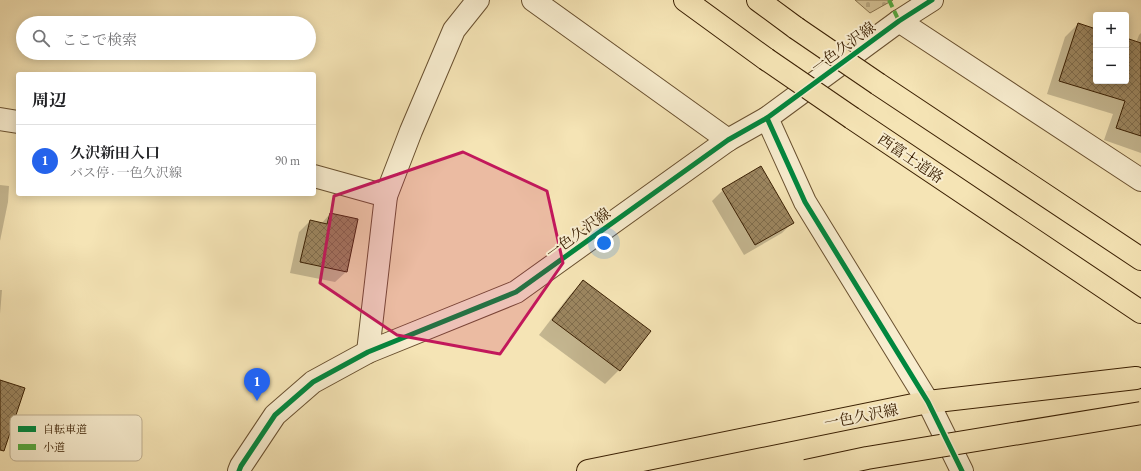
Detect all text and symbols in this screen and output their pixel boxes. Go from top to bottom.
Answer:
map controls [1093,12,1129,84]
button: + [1093,12,1129,48]
search box [16,16,316,60]
street label: 一色久沢線 [807,17,879,77]
icon: search [30,27,52,49]
text: ここで検索 [62,30,137,49]
button: − [1093,48,1129,84]
text: 周辺 [32,89,66,111]
street label: 西富士道路 [875,129,947,187]
text: 久沢新田入口 [70,143,160,162]
text: 1 [42,152,48,169]
text: 90 m [275,152,300,169]
text: バス停 · 一色久沢線 [70,164,182,181]
street label: 一色久沢線 [542,203,614,263]
your location [594,233,614,253]
pin: 1 [244,368,270,401]
street label: 一色久沢線 [822,400,900,432]
legend [10,415,142,461]
text: 自転車道 [43,422,87,436]
text: 小道 [43,440,65,454]

